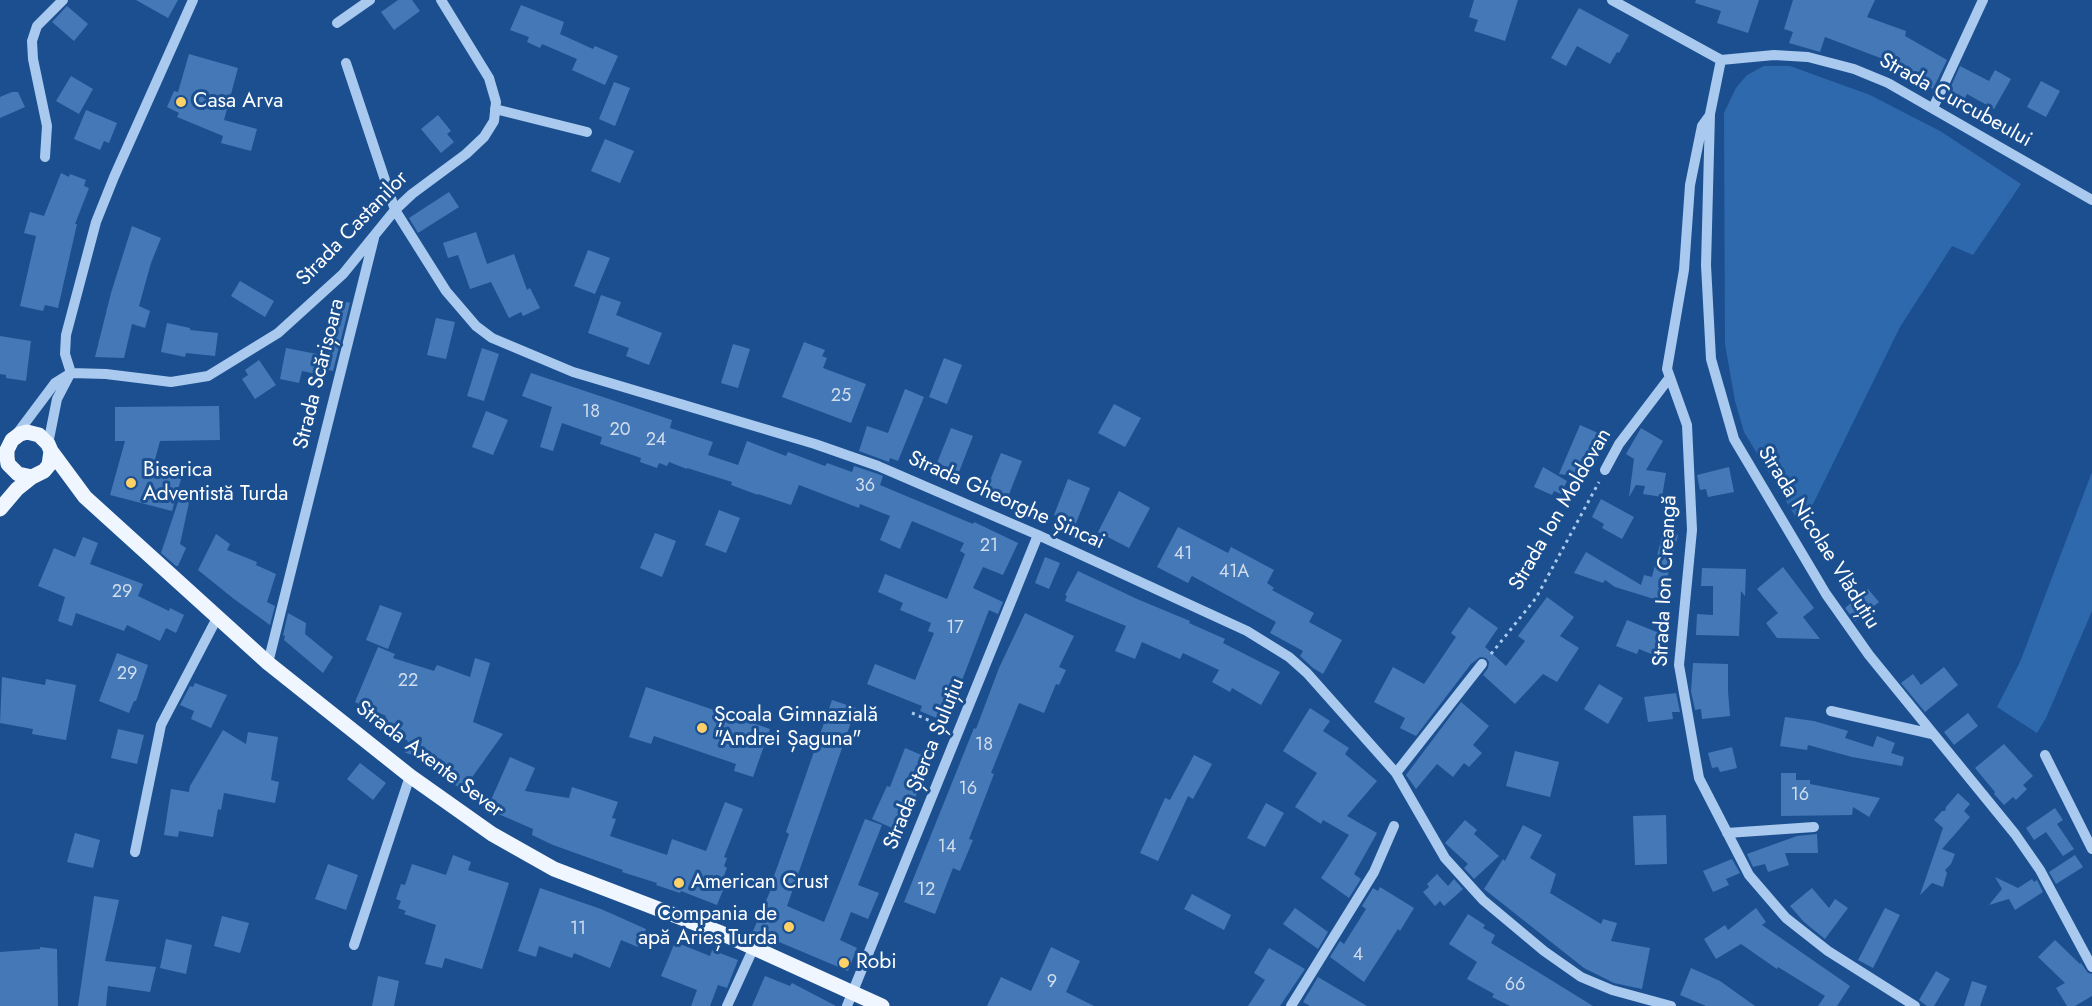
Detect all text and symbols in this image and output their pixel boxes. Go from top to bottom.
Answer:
street label: Strada Curcubeului [1874,49,2036,153]
place label: Casa Arva [193,89,283,115]
marker: Casa Arva [174,95,188,109]
street label: Strada Castanilor [292,166,414,292]
street label: Strada Scărișoara [289,296,351,452]
house number: 25 [831,386,851,408]
house number: 18 [582,402,600,424]
house number: 20 [609,420,631,442]
street label: Strada Ion Moldovan [1504,424,1618,596]
house number: 24 [646,430,666,452]
street label: Strada Nicolae Vlăduțiu [1751,442,1885,634]
street label: Strada Gheorghe Șincai [904,446,1108,556]
place label: Biserica Adventistă Turda [143,458,288,508]
marker: Biserica Adventistă Turda [124,476,138,490]
house number: 36 [855,476,875,498]
street label: Strada Ion Creangă [1649,495,1683,667]
house number: 21 [980,536,998,558]
house number: 41 [1174,544,1192,566]
house number: 41A [1219,562,1249,584]
house number: 29 [112,582,132,604]
house number: 17 [946,618,964,640]
house number: 29 [117,664,137,686]
house number: 22 [398,671,418,693]
street label: Strada Șterca Șuluțiu [879,675,971,853]
street label: Strada Axente Sever [350,696,508,824]
place label: Școala Gimnazială "Andrei Șaguna" [714,703,878,753]
marker: Școala Gimnazială "Andrei Șaguna" [695,721,709,735]
house number: 18 [975,735,993,757]
house number: 16 [959,779,977,801]
house number: 16 [1791,785,1809,807]
house number: 14 [938,837,956,859]
place label: American Crust [691,870,828,896]
marker: American Crust [672,876,686,890]
house number: 12 [917,880,935,902]
place label: Compania de apă Arieș Turda [638,902,777,952]
house number: 11 [570,919,586,941]
marker: Compania de apă Arieș Turda [782,920,796,934]
house number: 4 [1353,945,1363,967]
place label: Robi [856,950,897,976]
marker: Robi [837,956,851,970]
house number: 9 [1047,972,1057,994]
house number: 66 [1505,975,1525,997]

